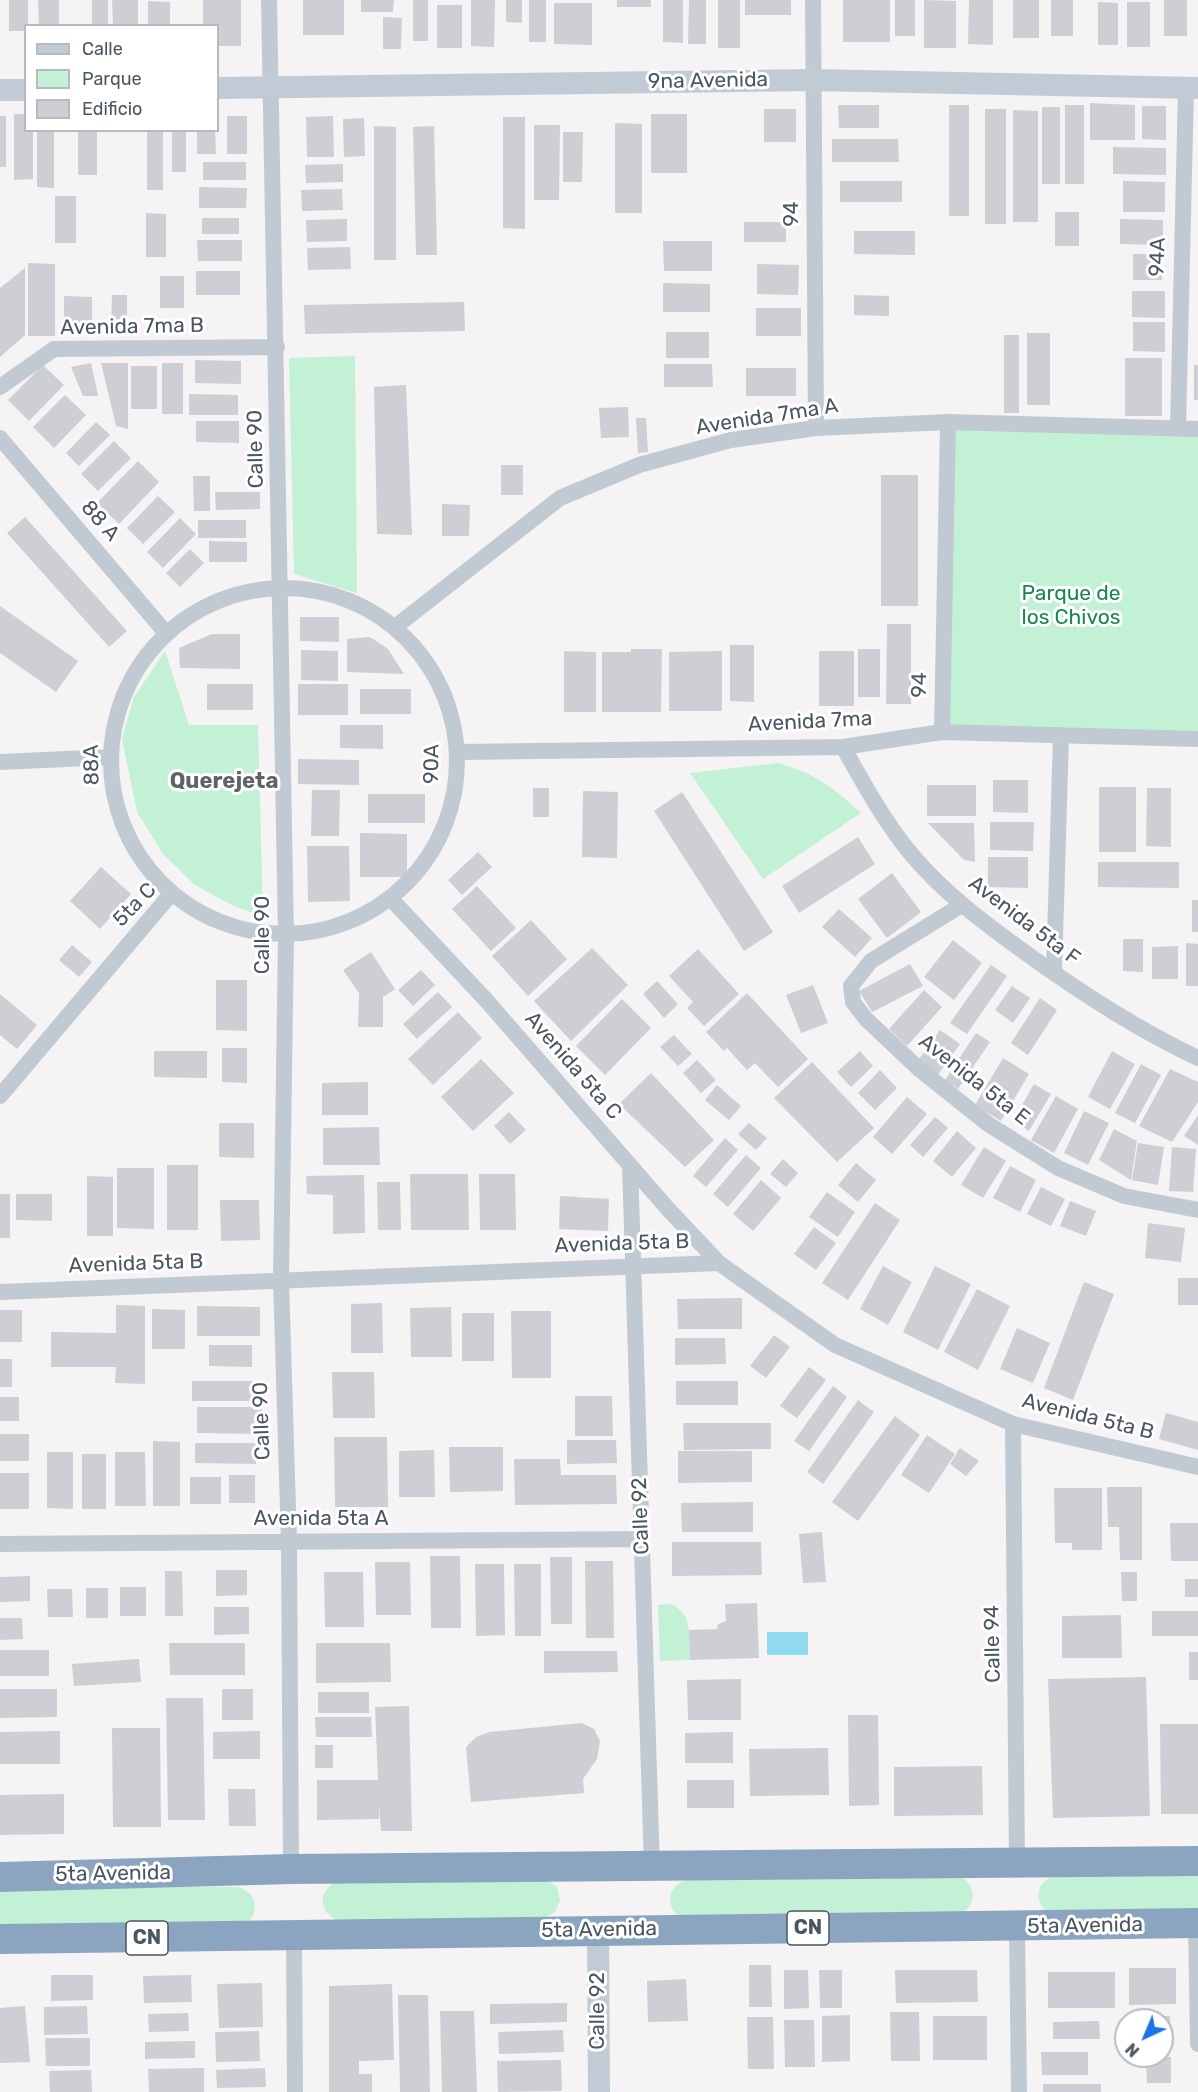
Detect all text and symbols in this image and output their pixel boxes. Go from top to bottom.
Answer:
legend [24,24,219,132]
text: Calle [82,38,123,60]
street label: 9na Avenida [648,67,768,95]
text: Parque [82,68,142,90]
text: Edificio [82,98,142,120]
street label: 94 [779,201,805,227]
street label: 94A [1145,237,1171,277]
street label: Avenida 7ma B [60,313,204,341]
street label: Avenida 7ma A [694,393,840,441]
street label: Calle 90 [243,410,269,488]
street label: 88 A [75,495,125,547]
park label: Parque de los Chivos [1022,581,1120,631]
street label: 94 [907,672,933,698]
street label: Avenida 7ma [747,706,873,738]
street label: 88A [79,744,105,786]
street label: 90A [419,744,445,784]
district label: Querejeta [170,769,278,795]
street label: Avenida 5ta F [963,871,1085,971]
street label: 5ta C [108,878,162,932]
street label: Calle 90 [250,896,276,974]
street label: Avenida 5ta C [519,1007,627,1125]
street label: Avenida 5ta E [914,1029,1034,1131]
street label: Avenida 5ta B [554,1229,690,1259]
street label: Avenida 5ta B [68,1249,204,1279]
street label: Calle 90 [248,1381,276,1461]
street label: Avenida 5ta B [1019,1388,1157,1446]
street label: Calle 92 [627,1477,655,1555]
street label: Avenida 5ta A [254,1506,388,1532]
street label: Calle 94 [980,1605,1006,1683]
street label: 5ta Avenida [55,1860,171,1888]
road number: CN [787,1911,829,1945]
street label: 5ta Avenida [1027,1912,1143,1940]
street label: 5ta Avenida [541,1916,657,1944]
road number: CN [126,1921,168,1955]
street label: Calle 92 [585,1972,611,2050]
north arrow [1114,2008,1174,2068]
text: N [1122,2039,1143,2061]

